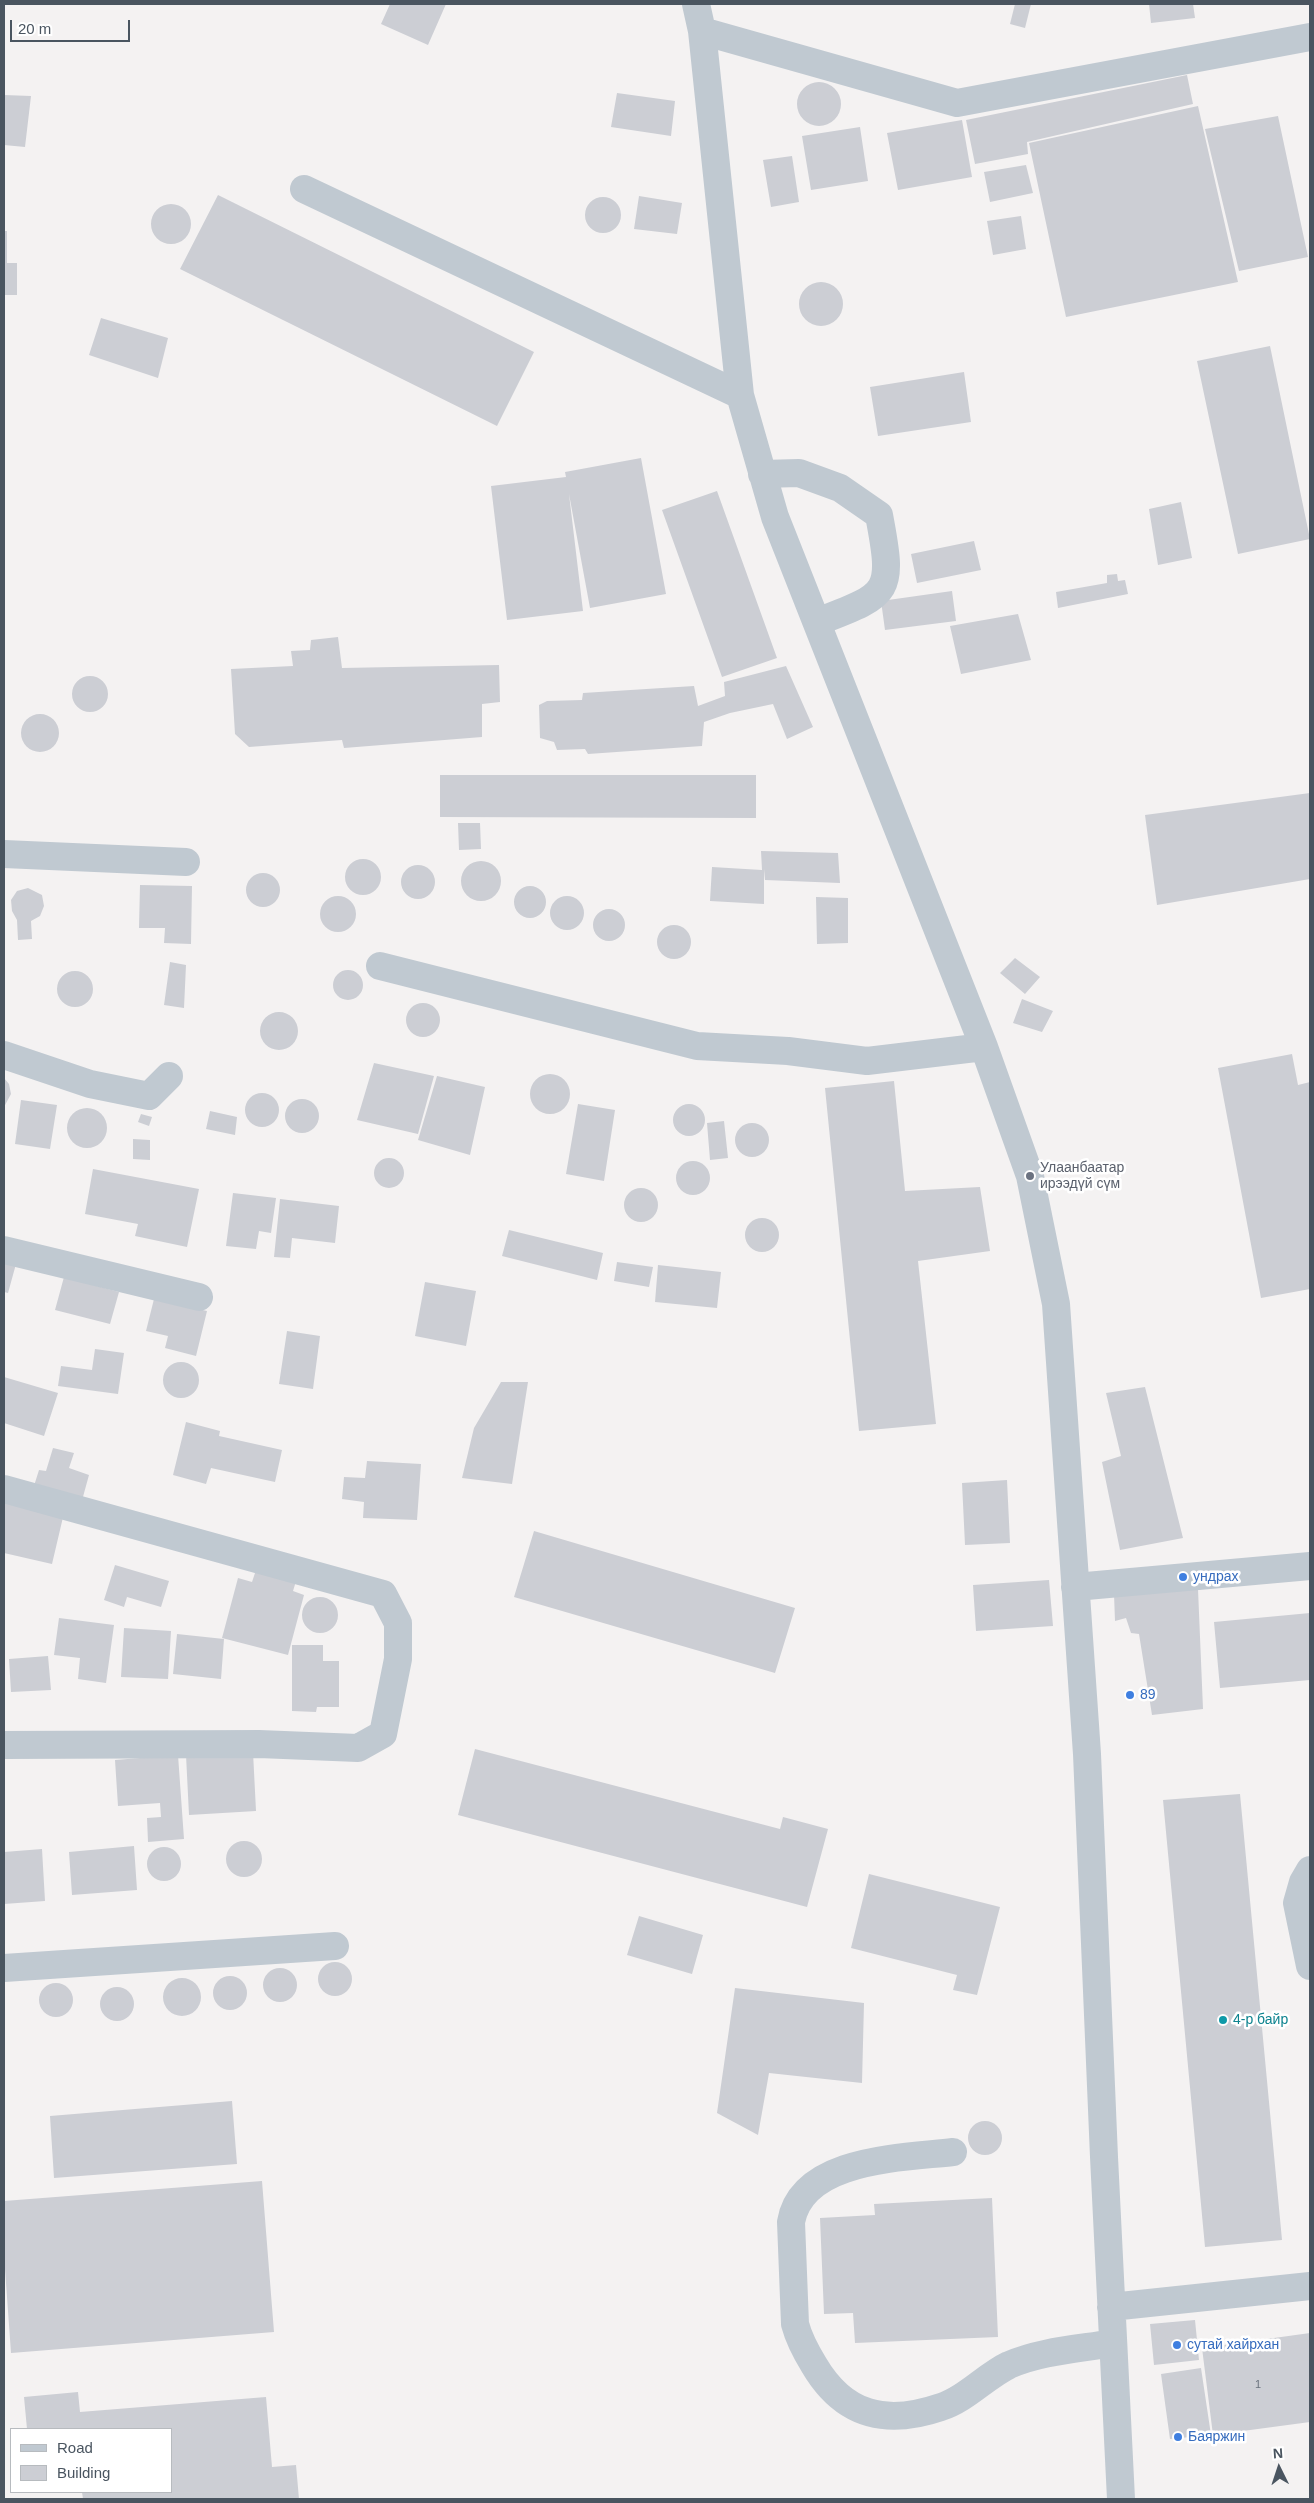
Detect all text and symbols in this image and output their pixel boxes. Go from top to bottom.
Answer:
scale bar [12,10,132,42]
text: 20 m [18,20,51,37]
place label: Улаанбаатар ирээдүй сүм [1040,1160,1124,1192]
marker: Улаанбаатар ирээдүй сүм [1024,1170,1036,1182]
place label: ундрах [1193,1569,1238,1585]
marker: ундрах [1177,1571,1189,1583]
place label: 89 [1140,1687,1156,1703]
marker: 89 [1124,1689,1136,1701]
place label: 4-р байр [1233,2012,1288,2028]
marker: 4-р байр [1217,2014,1229,2026]
place label: сутай хайрхан [1187,2337,1279,2353]
marker: сутай хайрхан [1171,2339,1183,2351]
house number: 1 [1255,2378,1261,2392]
legend [10,2428,172,2493]
place label: Баяржин [1188,2429,1245,2445]
marker: Баяржин [1172,2431,1184,2443]
text: Road [57,2439,93,2456]
north arrow [1254,2443,1304,2493]
text: N [1272,2445,1284,2461]
text: Building [57,2464,110,2481]

